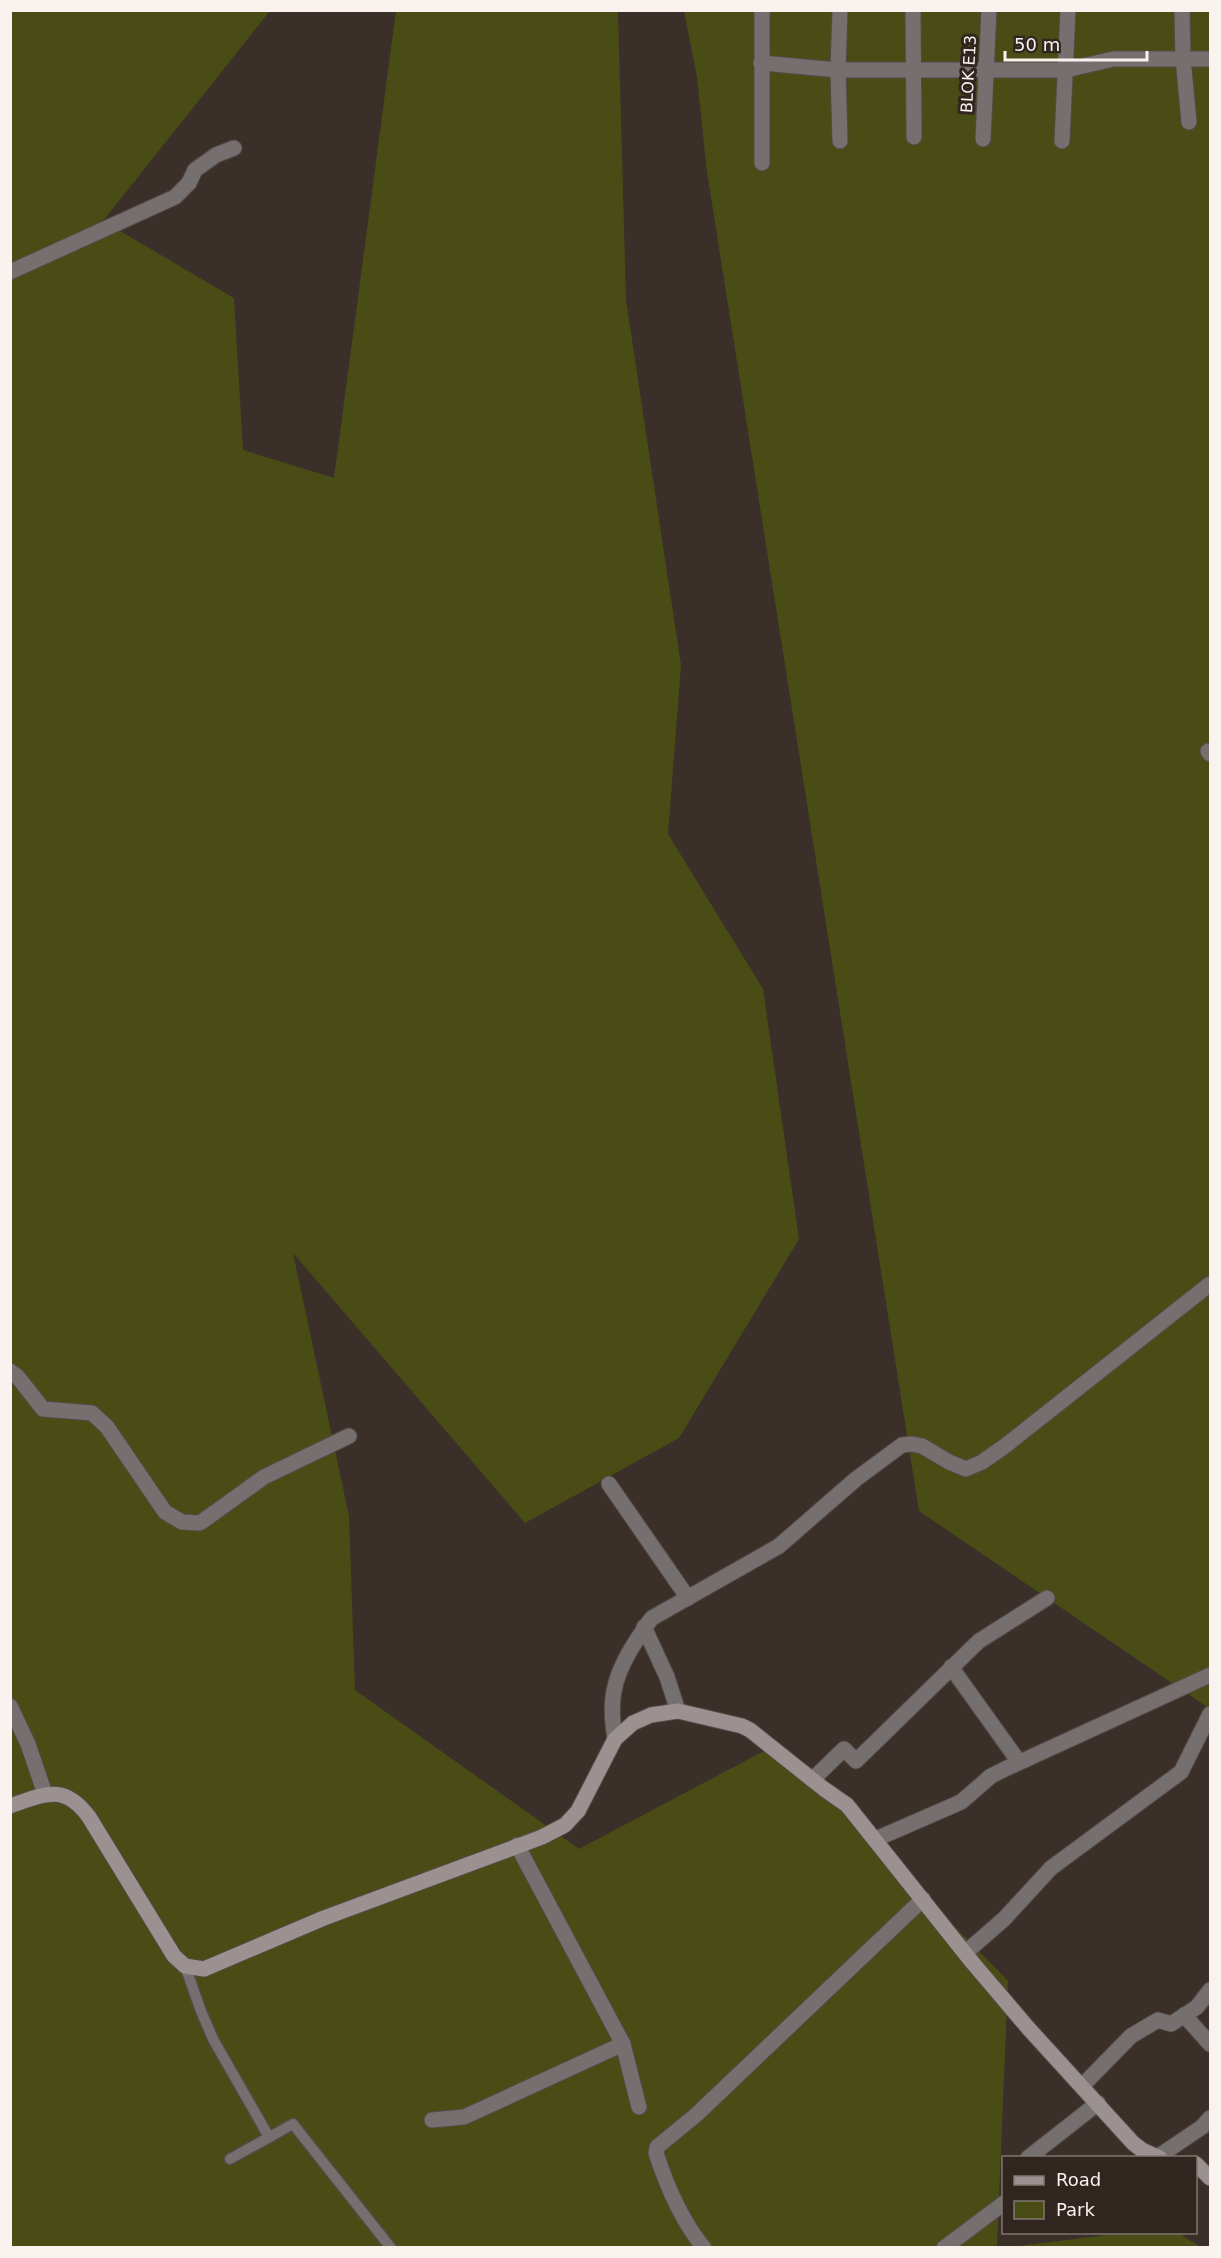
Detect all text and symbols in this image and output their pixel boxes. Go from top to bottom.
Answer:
scale bar [1005,24,1148,62]
text: 50 m [1014,34,1060,55]
street label: BLOK E13 [957,35,980,113]
legend [1002,2156,1197,2234]
text: Road [1056,2169,1101,2190]
text: Park [1056,2199,1095,2220]

